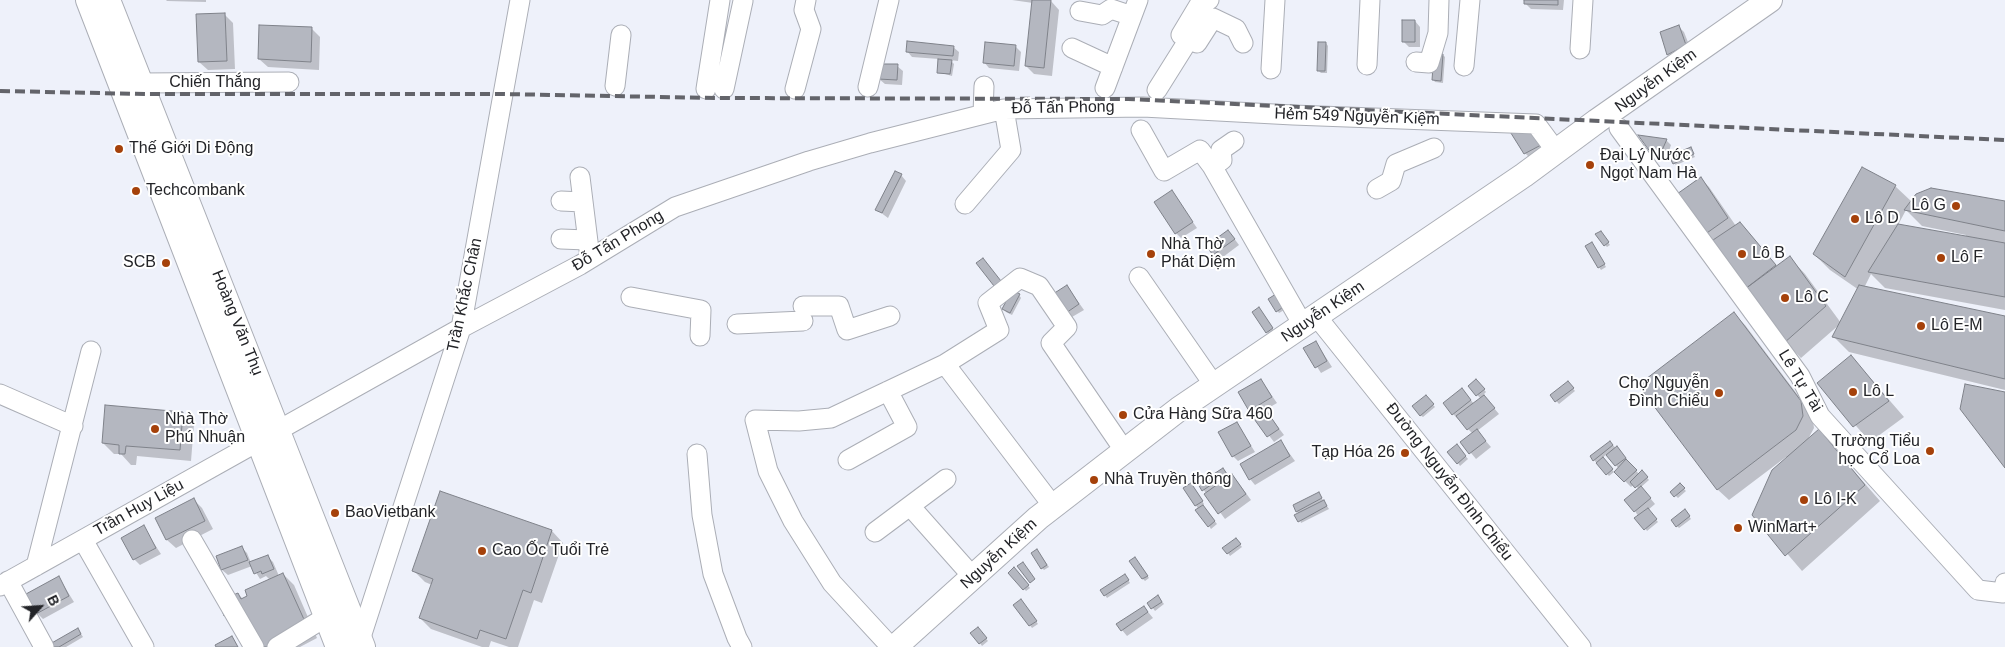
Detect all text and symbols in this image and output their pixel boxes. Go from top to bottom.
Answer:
street label: Nguyễn Kiệm [1612,45,1700,117]
street label: Chiến Thắng [169,73,261,93]
street label: Đỗ Tấn Phong [1011,98,1115,118]
street label: Hẻm 549 Nguyễn Kiệm [1274,105,1440,129]
place label: Thế Giới Di Động [129,139,253,159]
marker: Thế Giới Di Động [113,143,125,155]
place label: Đại Lý Nước Ngọt Nam Hà [1600,146,1697,184]
marker: Đại Lý Nước Ngọt Nam Hà [1584,159,1596,171]
place label: Techcombank [146,181,245,201]
marker: Techcombank [130,185,142,197]
place label: Lô G [1911,196,1946,216]
marker: Lô G [1950,200,1962,212]
street label: Đỗ Tấn Phong [569,206,667,276]
place label: Lô D [1865,209,1899,229]
marker: Lô D [1849,213,1861,225]
place label: Nhà Thờ Phát Diệm [1161,235,1236,273]
street label: Trần Khắc Chân [444,236,486,354]
place label: Lô B [1752,244,1785,264]
marker: Nhà Thờ Phát Diệm [1145,248,1157,260]
marker: Lô B [1736,248,1748,260]
place label: Lô F [1951,248,1983,268]
marker: Lô F [1935,252,1947,264]
place label: SCB [123,253,156,273]
marker: SCB [160,257,172,269]
street label: Hoàng Văn Thụ [207,267,267,379]
street label: Nguyễn Kiệm [1278,277,1368,347]
place label: Lô C [1795,288,1829,308]
marker: Lô C [1779,292,1791,304]
place label: Lô E-M [1931,316,1983,336]
marker: Lô E-M [1915,320,1927,332]
street label: Lê Tự Tài [1774,346,1826,416]
place label: Chợ Nguyễn Đình Chiểu [1618,374,1709,412]
place label: Lô L [1863,382,1894,402]
marker: Lô L [1847,386,1859,398]
marker: Chợ Nguyễn Đình Chiểu [1713,387,1725,399]
street label: Đường Nguyễn Đình Chiểu [1382,399,1516,565]
place label: Cửa Hàng Sữa 460 [1133,405,1273,425]
marker: Cửa Hàng Sữa 460 [1117,409,1129,421]
place label: Nhà Thờ Phú Nhuận [165,410,245,448]
marker: Nhà Thờ Phú Nhuận [149,423,161,435]
place label: Trường Tiểu học Cổ Loa [1832,432,1920,470]
place label: Tạp Hóa 26 [1311,443,1395,463]
marker: Trường Tiểu học Cổ Loa [1924,445,1936,457]
marker: Tạp Hóa 26 [1399,447,1411,459]
place label: Nhà Truyền thông [1104,470,1231,490]
marker: Nhà Truyền thông [1088,474,1100,486]
street label: Trần Huy Liệu [91,475,187,541]
place label: Lô I-K [1814,490,1857,510]
marker: Lô I-K [1798,494,1810,506]
place label: BaoVietbank [345,503,435,523]
marker: BaoVietbank [329,507,341,519]
street label: Nguyễn Kiệm [957,515,1041,593]
place label: WinMart+ [1748,518,1817,538]
marker: WinMart+ [1732,522,1744,534]
place label: Cao Ốc Tuổi Trẻ [492,541,609,561]
marker: Cao Ốc Tuổi Trẻ [476,545,488,557]
north arrow [15,582,65,632]
text: B [44,592,63,608]

